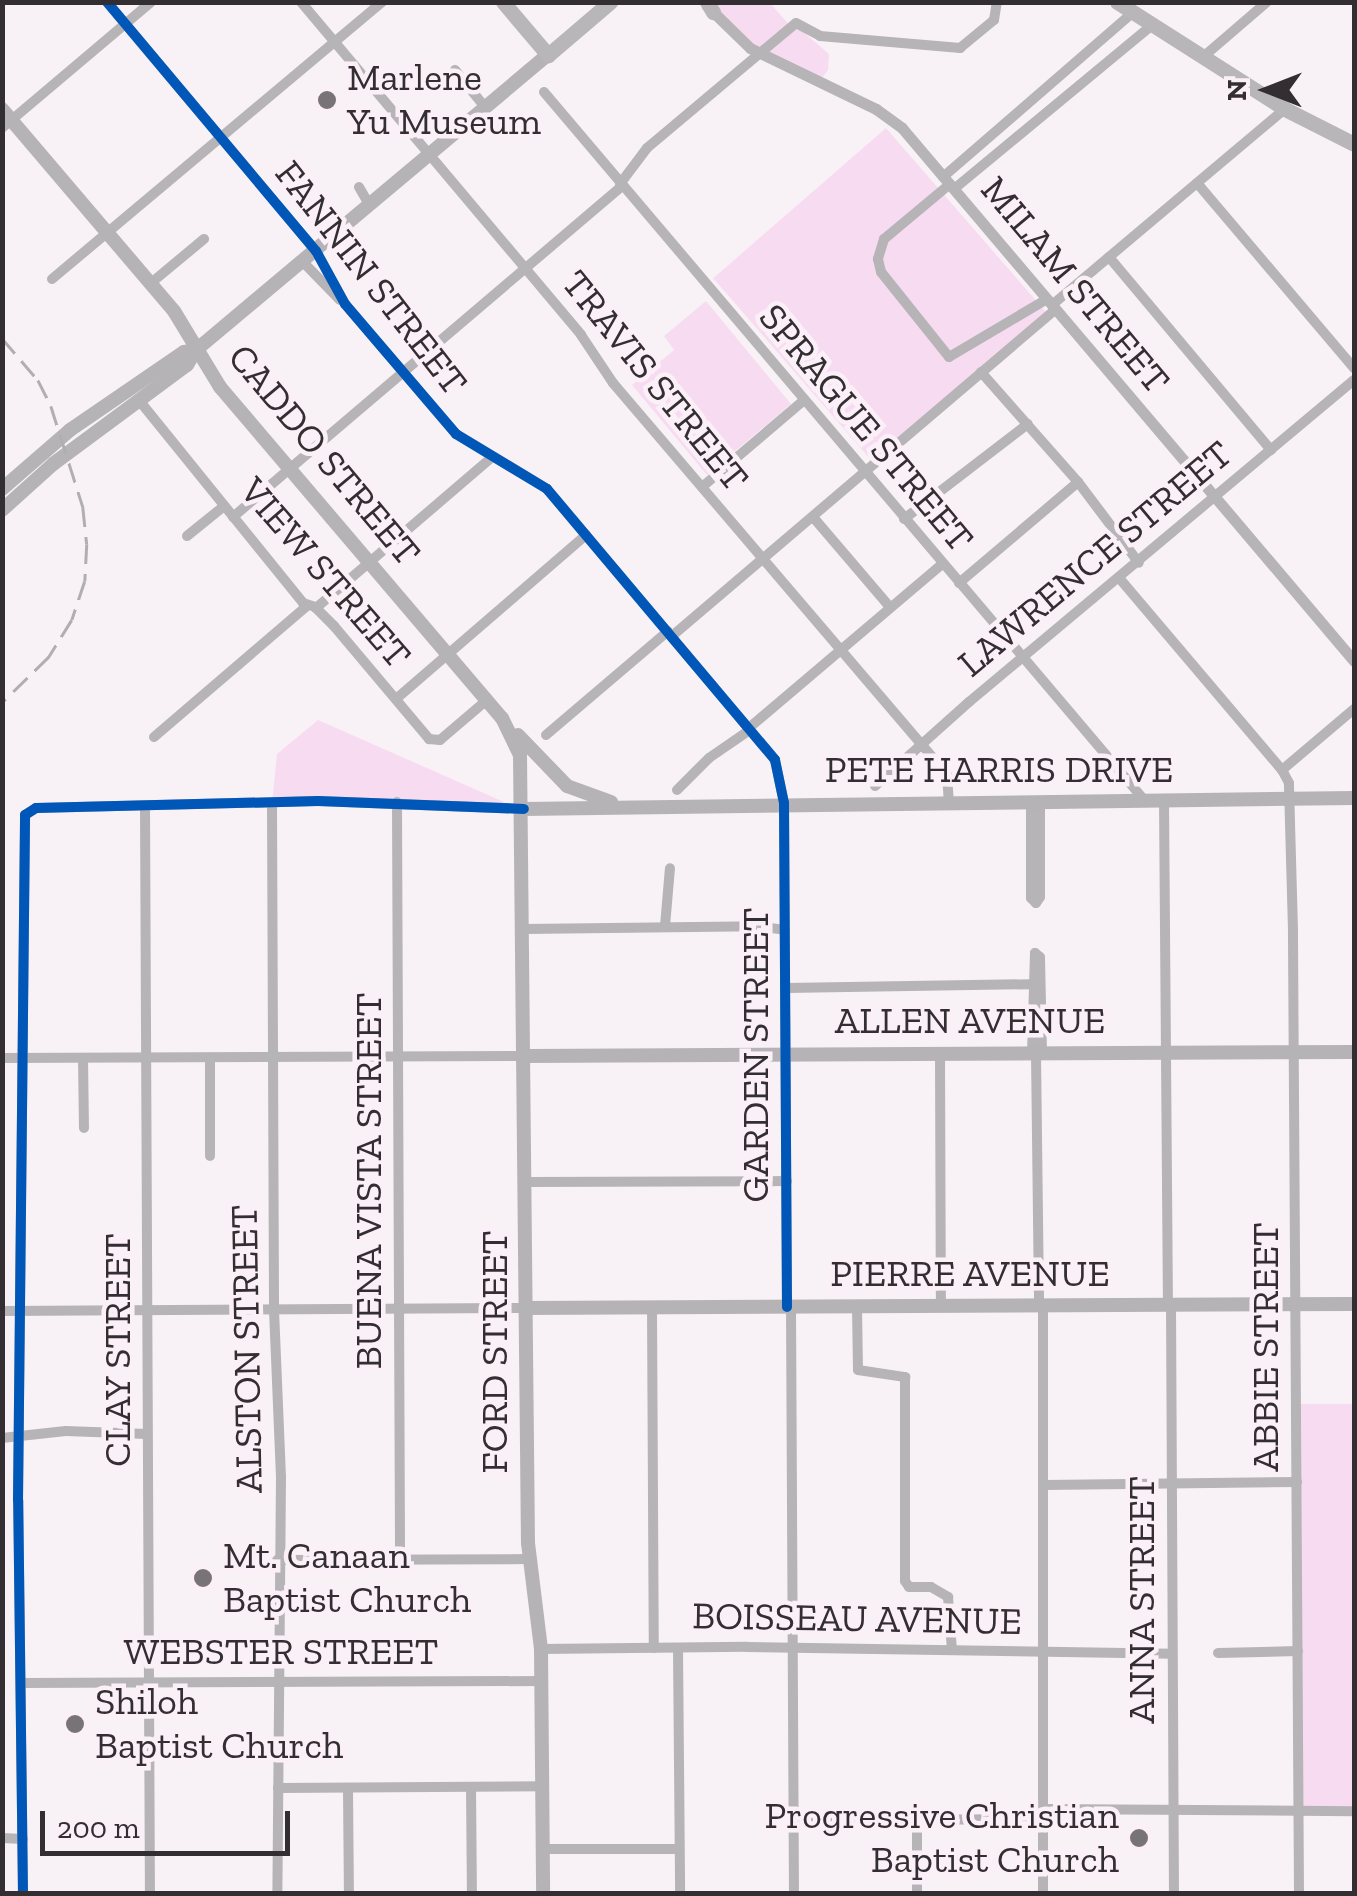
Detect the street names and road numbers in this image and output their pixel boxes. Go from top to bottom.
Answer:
street label: FANNIN STREET [265,152,477,404]
street label: MILAM STREET [971,167,1179,403]
street label: TRAVIS STREET [552,262,758,500]
street label: SPRAGUE STREET [749,295,983,561]
street label: CADDO STREET [218,335,430,575]
street label: LAWRENCE STREET [949,431,1241,687]
street label: VIEW STREET [229,468,421,678]
street label: PETE HARRIS DRIVE [825,747,1173,793]
street label: GARDEN STREET [733,908,779,1202]
street label: BUENA VISTA STREET [346,991,392,1371]
street label: ALLEN AVENUE [834,998,1106,1044]
street label: ALSTON STREET [222,1204,272,1494]
street label: ABBIE STREET [1243,1222,1289,1472]
street label: FORD STREET [472,1231,518,1473]
street label: CLAY STREET [95,1233,141,1467]
street label: PIERRE AVENUE [830,1251,1110,1297]
street label: ANNA STREET [1119,1476,1165,1724]
street label: BOISSEAU AVENUE [691,1593,1023,1645]
street label: WEBSTER STREET [124,1629,438,1675]

